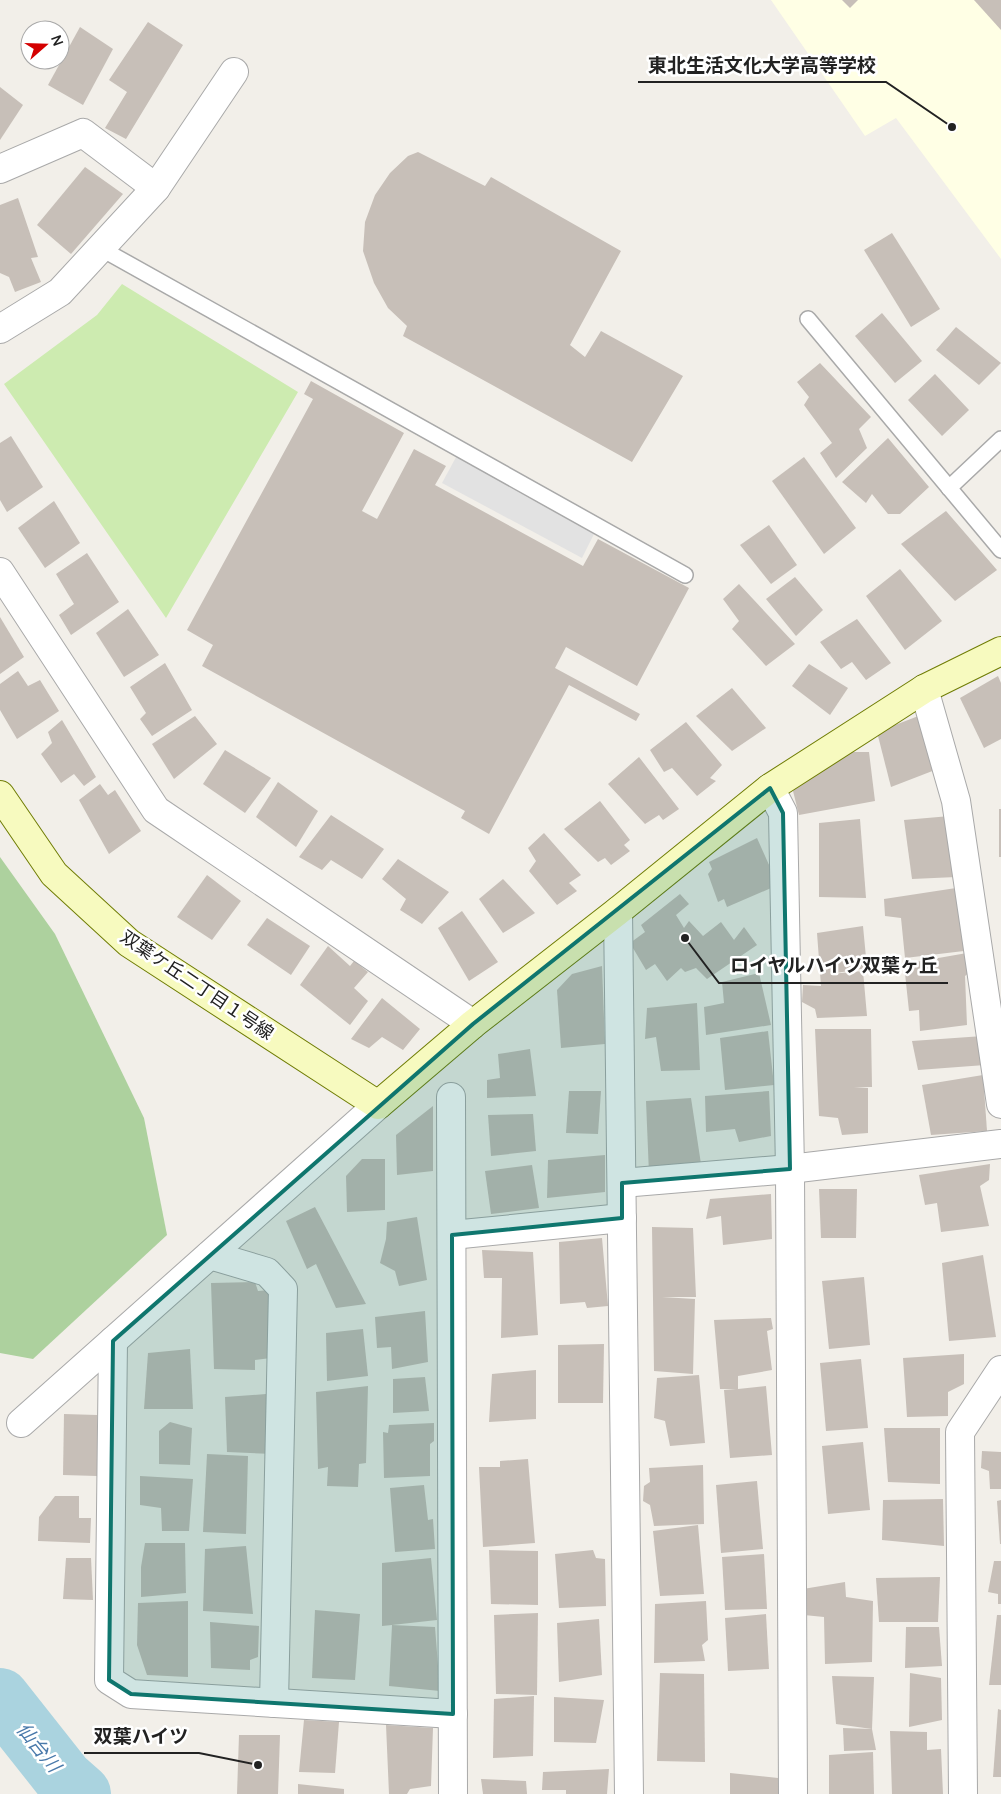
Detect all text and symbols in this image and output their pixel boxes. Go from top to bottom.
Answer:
north arrow [20,20,70,70]
text: N [47,32,68,48]
callout: 東北生活文化大学高等学校 [638,48,886,82]
text: 東北生活文化大学高等学校 [648,52,876,78]
street label: 双葉ケ丘二丁目１号線 [116,924,279,1044]
callout: ロイヤルハイツ双葉ヶ丘 [719,949,948,983]
text: ロイヤルハイツ双葉ヶ丘 [730,952,938,978]
water label: 仙台川 [11,1717,68,1779]
callout: 双葉ハイツ [84,1719,199,1753]
text: 双葉ハイツ [94,1723,188,1749]

